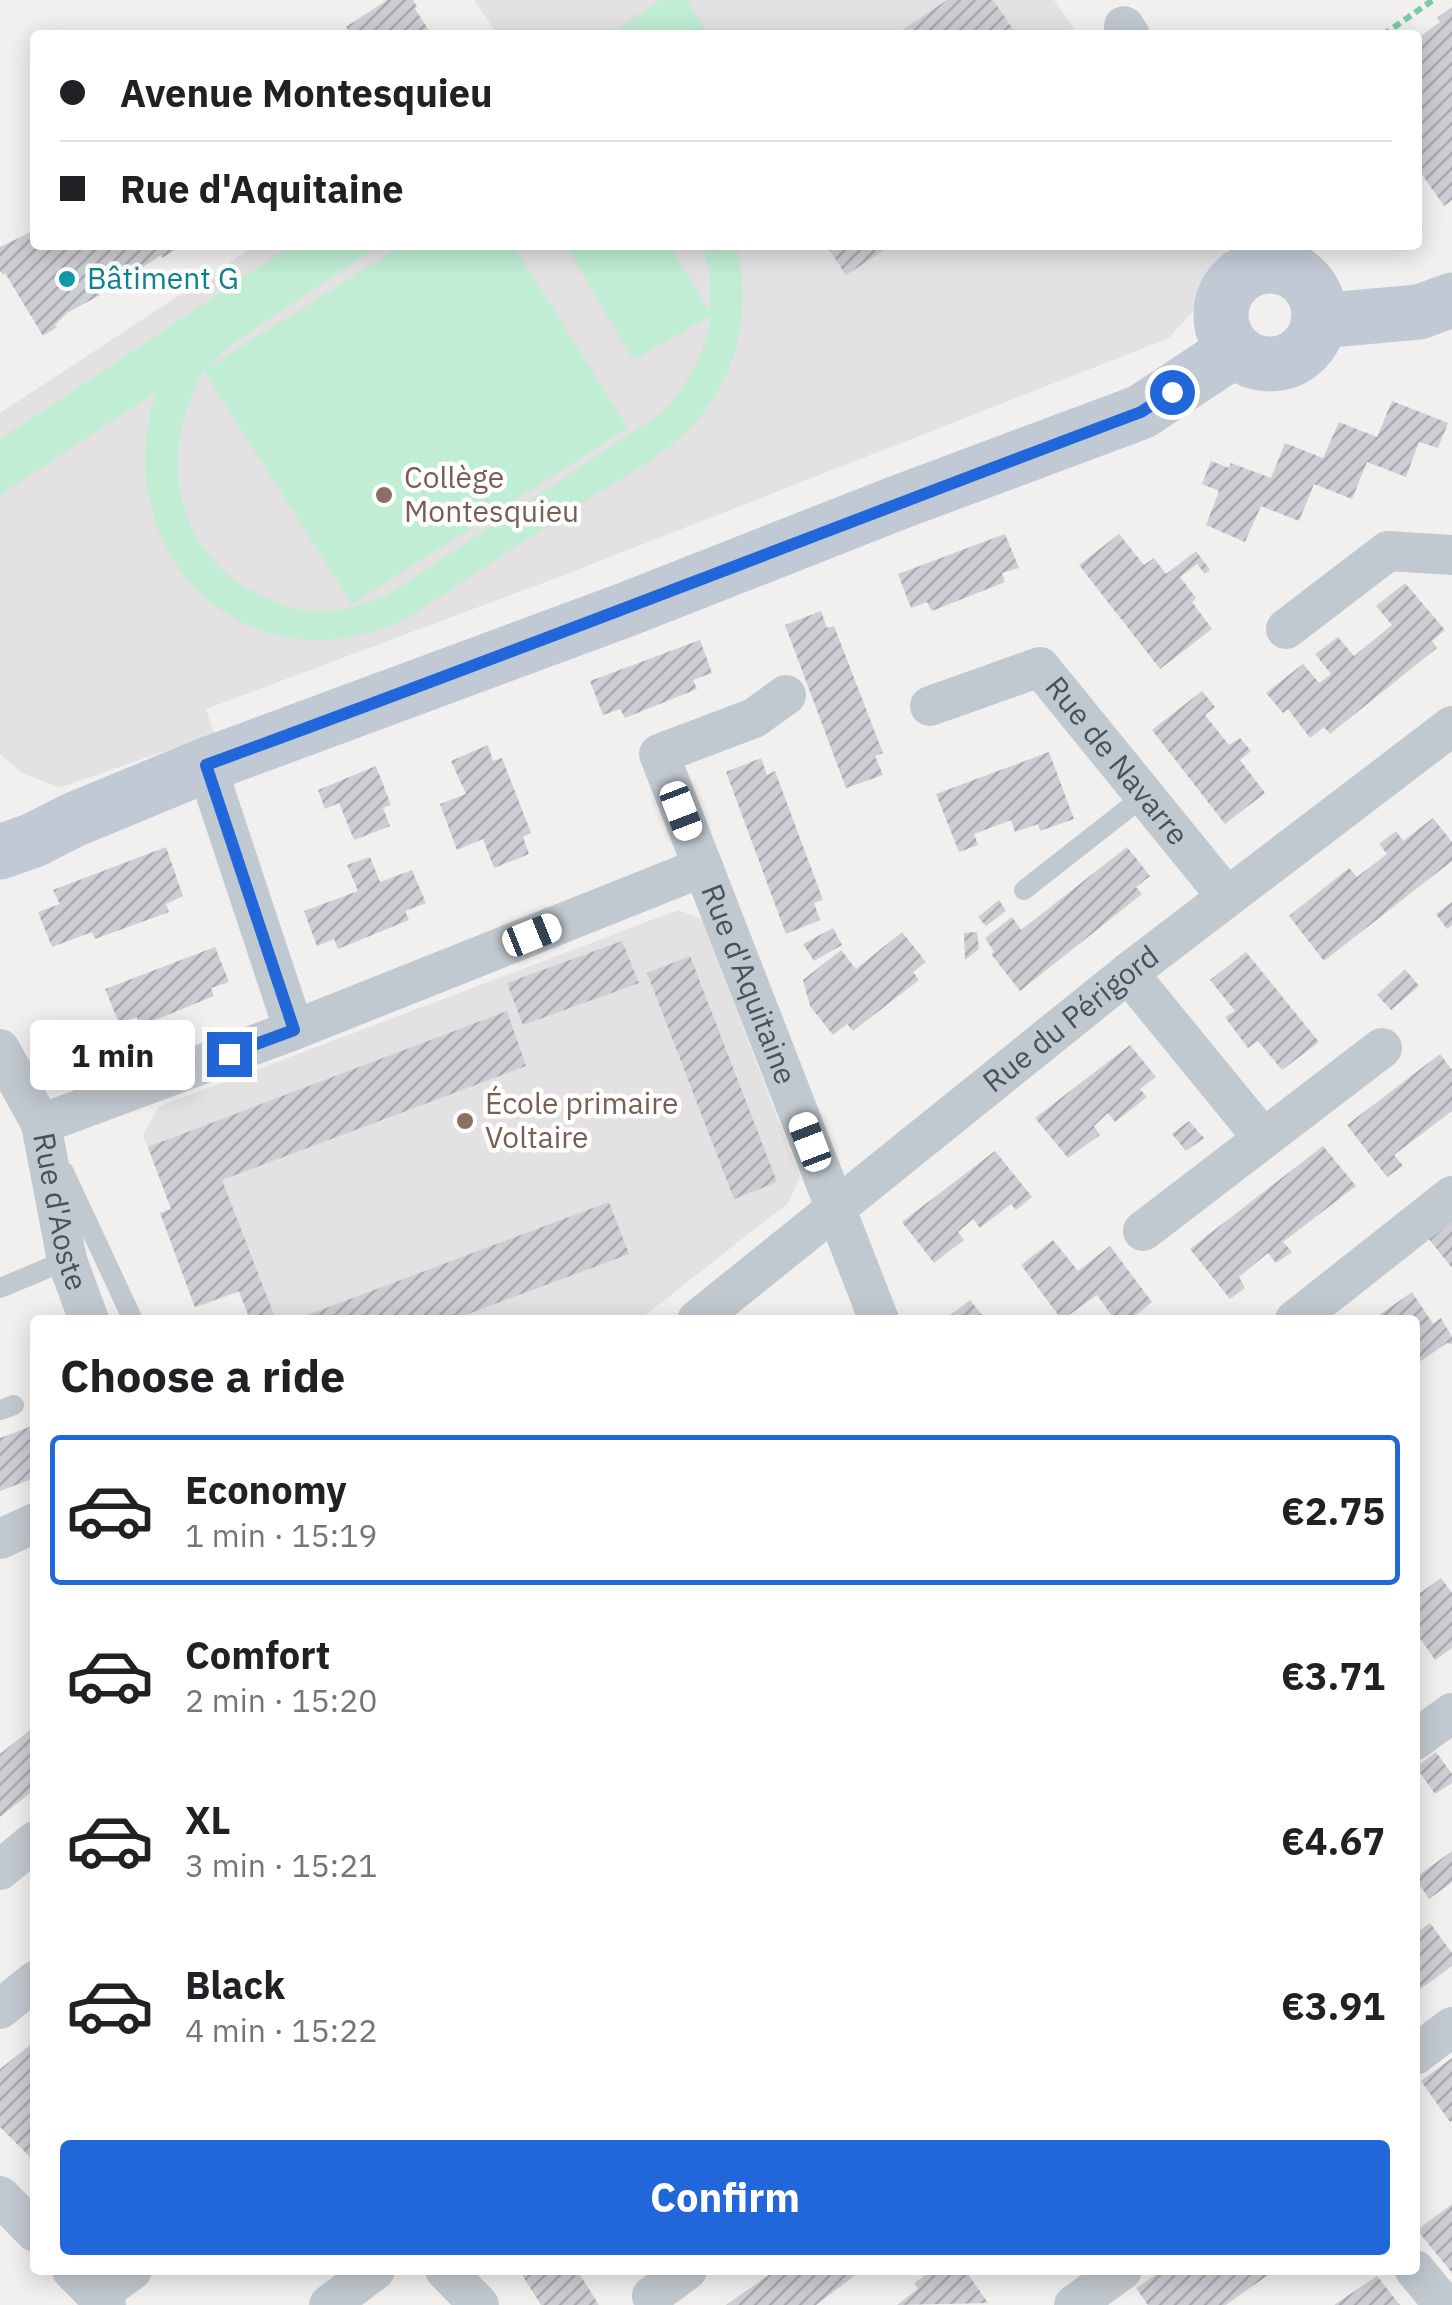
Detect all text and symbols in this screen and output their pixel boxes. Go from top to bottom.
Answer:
text: Avenue Montesquieu [120,68,493,117]
text: Rue d'Aquitaine [120,164,404,213]
place label: Bâtiment G [87,258,239,297]
marker: Bâtiment G [56,268,78,290]
route start [1150,370,1195,415]
place label: Collège Montesquieu [404,457,579,530]
marker: Collège Montesquieu [373,484,395,506]
street label: Rue de Navarre [1037,668,1198,853]
car [656,778,706,844]
street label: Rue d'Aquitaine [693,878,806,1089]
car [499,910,565,960]
street label: Rue du Périgord [974,936,1166,1100]
callout: 1 min [29,1019,194,1089]
route end [207,1032,252,1077]
text: 1 min [71,1034,154,1076]
place label: École primaire Voltaire [485,1083,679,1156]
car [785,1109,835,1175]
marker: École primaire Voltaire [454,1110,476,1132]
street label: Rue d'Aoste [25,1129,97,1296]
text: Choose a ride [60,1346,345,1404]
icon: car [65,1465,155,1555]
text: Economy [185,1465,347,1514]
text: €2.75 [1281,1486,1385,1535]
text: 1 min · 15:19 [185,1514,378,1556]
icon: car [65,1630,155,1720]
text: Comfort [185,1630,330,1679]
text: €3.71 [1281,1651,1385,1700]
text: 2 min · 15:20 [185,1679,378,1721]
icon: car [65,1795,155,1885]
text: XL [185,1795,231,1844]
text: €4.67 [1281,1816,1385,1865]
text: 3 min · 15:21 [185,1844,378,1886]
icon: car [65,1960,155,2050]
text: Black [185,1960,285,2009]
text: €3.91 [1281,1981,1385,2030]
text: 4 min · 15:22 [185,2009,378,2051]
button: Confirm [60,2140,1390,2255]

